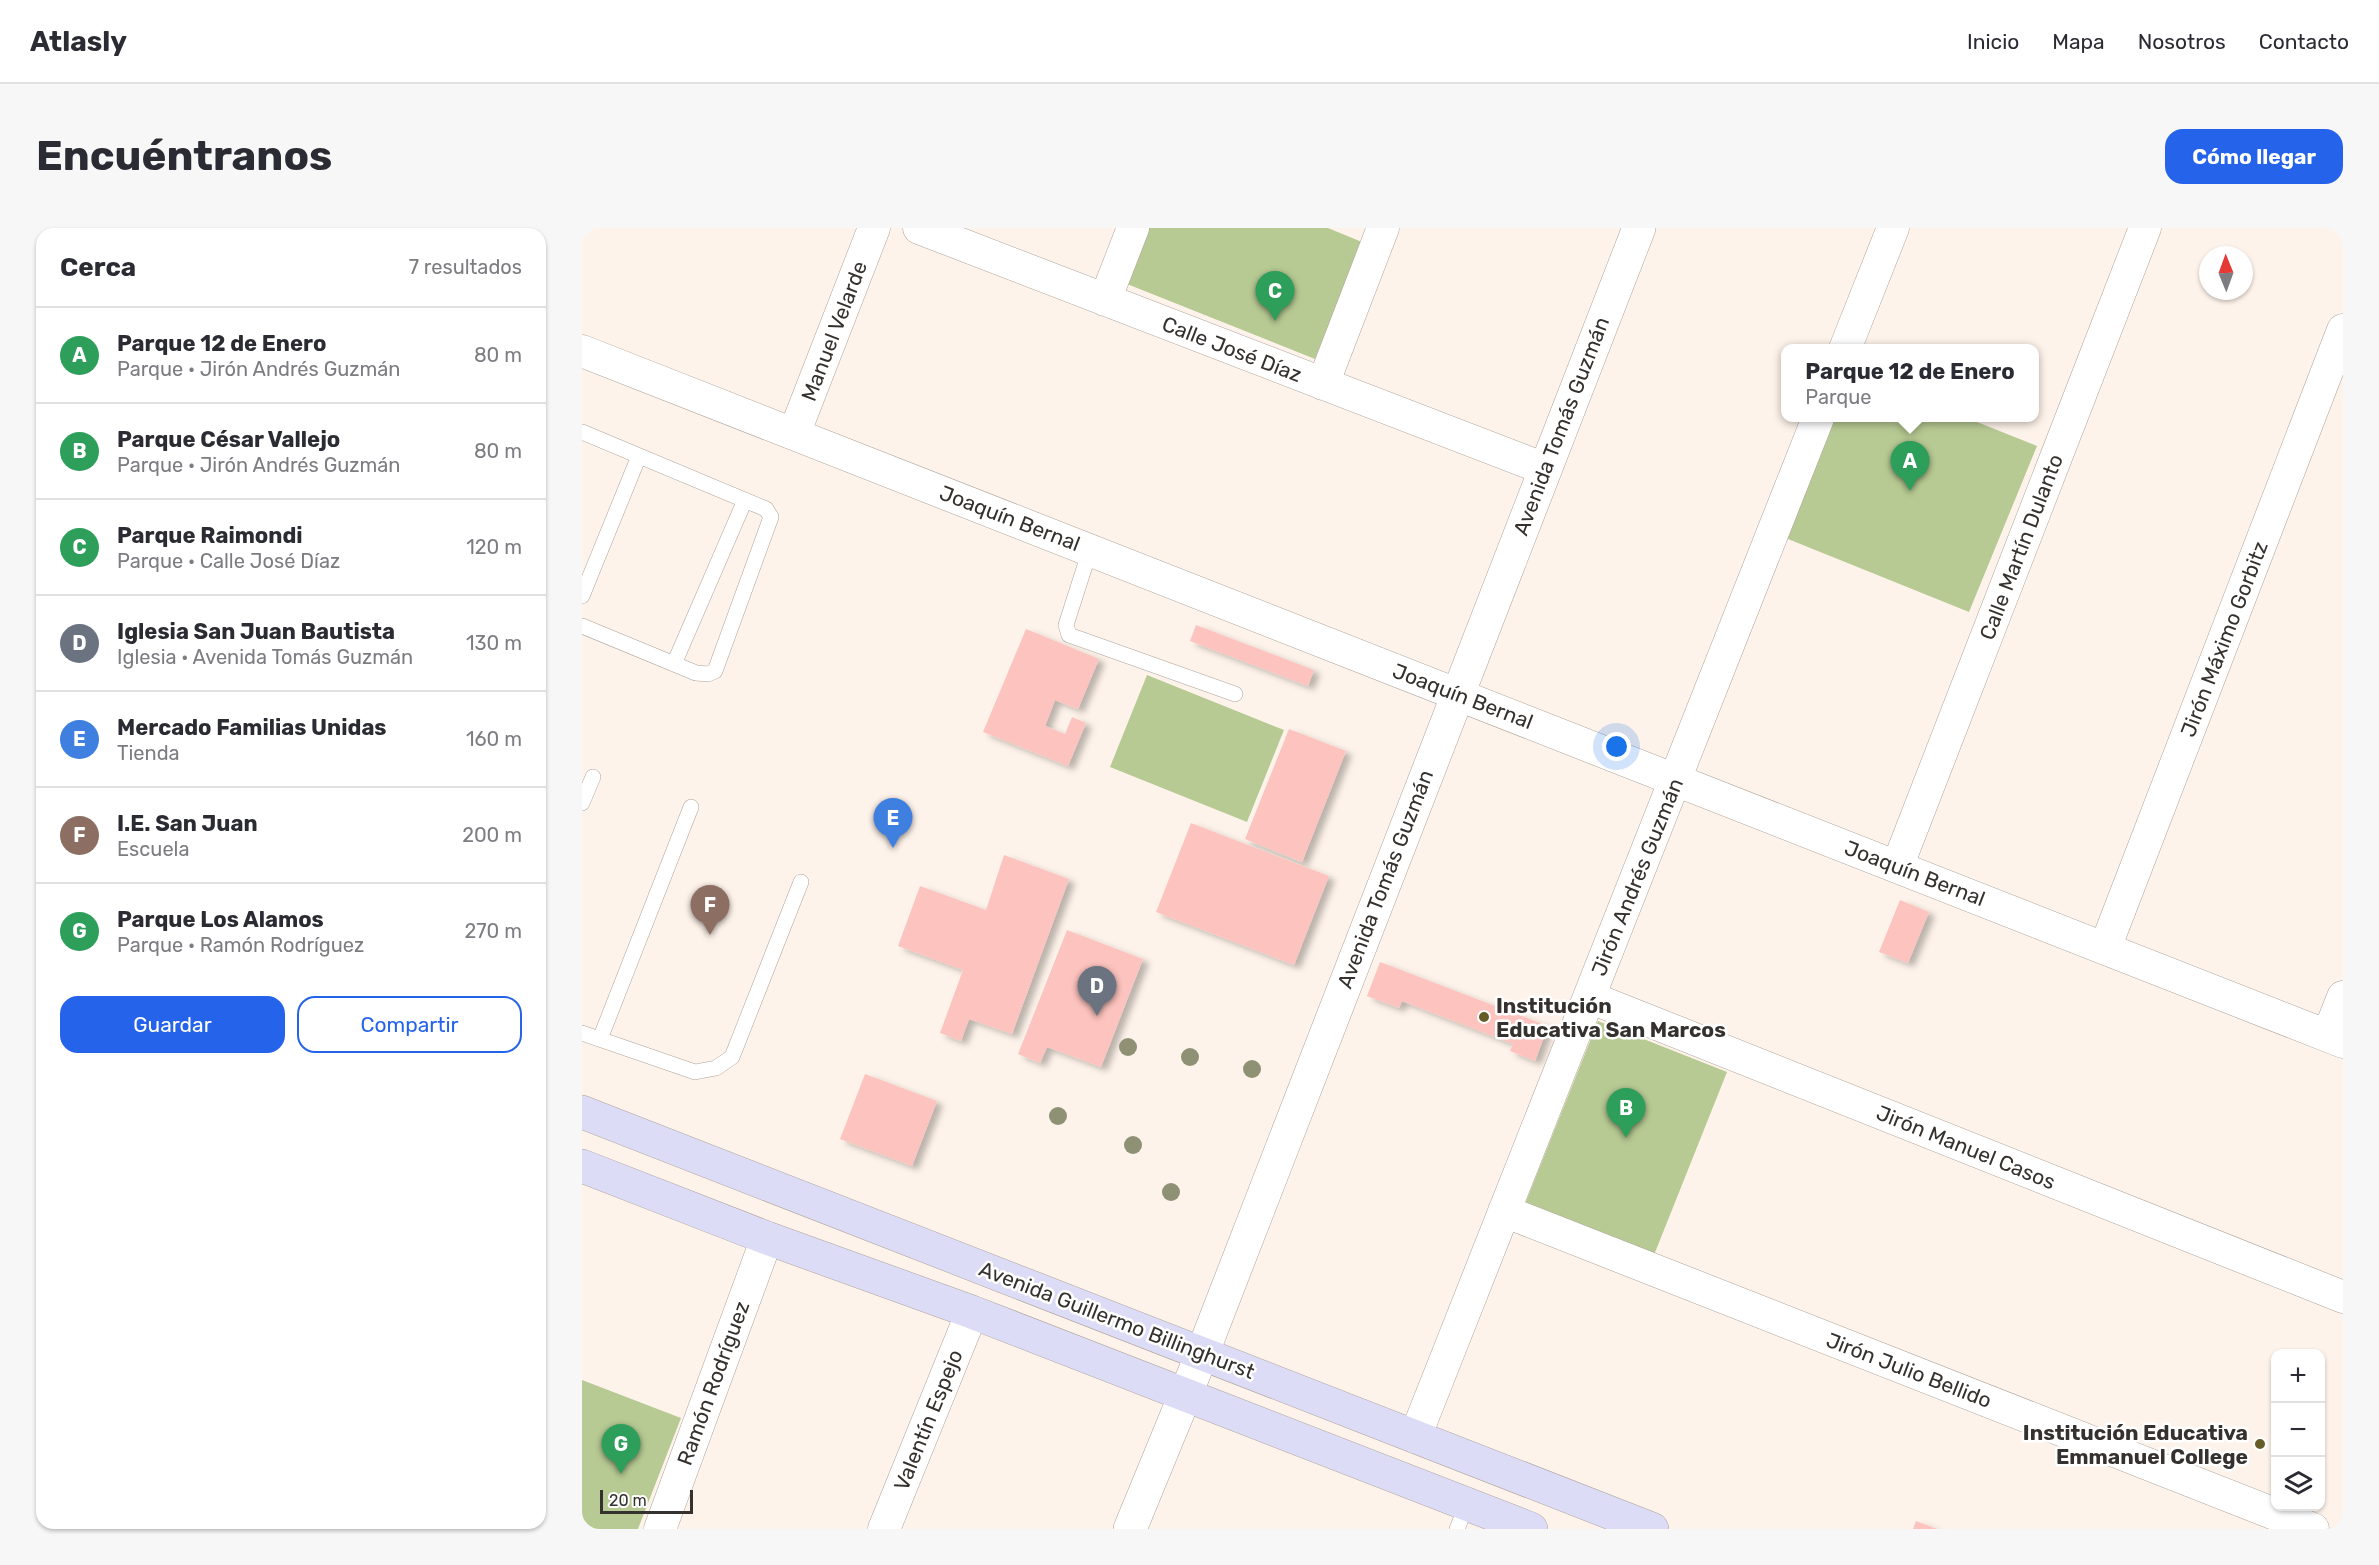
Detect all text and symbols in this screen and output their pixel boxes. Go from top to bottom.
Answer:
text: Atlasly [30,25,127,58]
text: Inicio [1967,29,2019,54]
text: Mapa [2052,29,2105,54]
text: Nosotros [2138,29,2226,54]
text: Contacto [2259,29,2349,54]
button: Cómo llegar [2165,129,2343,184]
text: Encuéntranos [36,131,332,181]
north arrow [2199,246,2253,300]
text: Cerca [60,252,136,283]
text: 7 resultados [409,255,522,279]
street label: Manuel Velarde [796,257,872,405]
pin: C [1256,272,1294,321]
street label: Calle José Díaz [1159,311,1305,387]
street label: Avenida Tomás Guzmán [1508,313,1614,539]
text: Parque 12 de Enero [117,330,326,357]
text: A [72,343,87,367]
text: 80 m [474,343,522,367]
popup [1781,344,2039,422]
text: Parque · Jirón Andrés Guzmán [117,357,400,381]
text: Parque 12 de Enero [1805,358,2015,385]
text: Parque [1805,385,1872,409]
text: Parque César Vallejo [117,426,340,453]
text: B [72,439,87,463]
text: 80 m [474,439,522,463]
pin: A [1890,442,1930,491]
street label: Calle Martín Dulanto [1974,451,2068,643]
text: Parque · Jirón Andrés Guzmán [117,453,400,477]
street label: Joaquín Bernal [936,480,1084,556]
text: Parque Raimondi [117,522,303,549]
text: C [72,535,87,559]
text: 120 m [466,535,522,559]
street label: Jirón Máximo Gorbitz [2175,538,2273,740]
text: Parque · Calle José Díaz [117,549,340,573]
text: Iglesia San Juan Bautista [117,618,395,645]
text: D [72,631,87,655]
text: 130 m [466,631,522,655]
text: Iglesia · Avenida Tomás Guzmán [117,645,413,669]
street label: Joaquín Bernal [1389,658,1537,734]
text: Mercado Familias Unidas [117,714,387,741]
text: E [73,727,86,751]
text: 160 m [466,727,522,751]
your location [1602,732,1631,761]
text: Tienda [117,741,180,765]
street label: Avenida Tomás Guzmán [1332,766,1438,992]
street label: Jirón Andrés Guzmán [1586,775,1688,979]
pin: E [874,798,912,848]
text: I.E. San Juan [117,810,258,837]
text: F [73,823,86,847]
text: 200 m [462,823,522,847]
street label: Joaquín Bernal [1841,835,1989,911]
text: Escuela [117,837,190,861]
pin: F [690,886,730,935]
text: Parque Los Alamos [117,906,324,933]
text: G [72,919,87,943]
text: 270 m [465,919,522,943]
text: Parque · Ramón Rodríguez [117,933,364,957]
pin: D [1078,966,1116,1016]
place label: Institución Educativa San Marcos [1496,993,1726,1042]
button: Guardar [60,996,285,1053]
button: Compartir [297,996,522,1053]
marker: Institución Educativa San Marcos [1477,1010,1491,1024]
pin: B [1606,1088,1646,1138]
street label: Jirón Manuel Casos [1873,1100,2059,1194]
street label: Avenida Guillermo Billinghurst [976,1256,1258,1384]
street label: Ramón Rodríguez [672,1298,754,1468]
street label: Jirón Julio Bellido [1823,1327,1995,1413]
street label: Valentín Espejo [888,1346,968,1494]
map controls [2271,1349,2325,1511]
button: + [2271,1349,2325,1403]
button: − [2271,1403,2325,1457]
place label: Institución Educativa Emmanuel College [2023,1420,2248,1469]
pin: G [602,1424,640,1474]
marker: Institución Educativa Emmanuel College [2253,1437,2267,1451]
button: layers [2271,1457,2325,1511]
scale bar [600,1487,693,1514]
text: 20 m [609,1491,647,1510]

